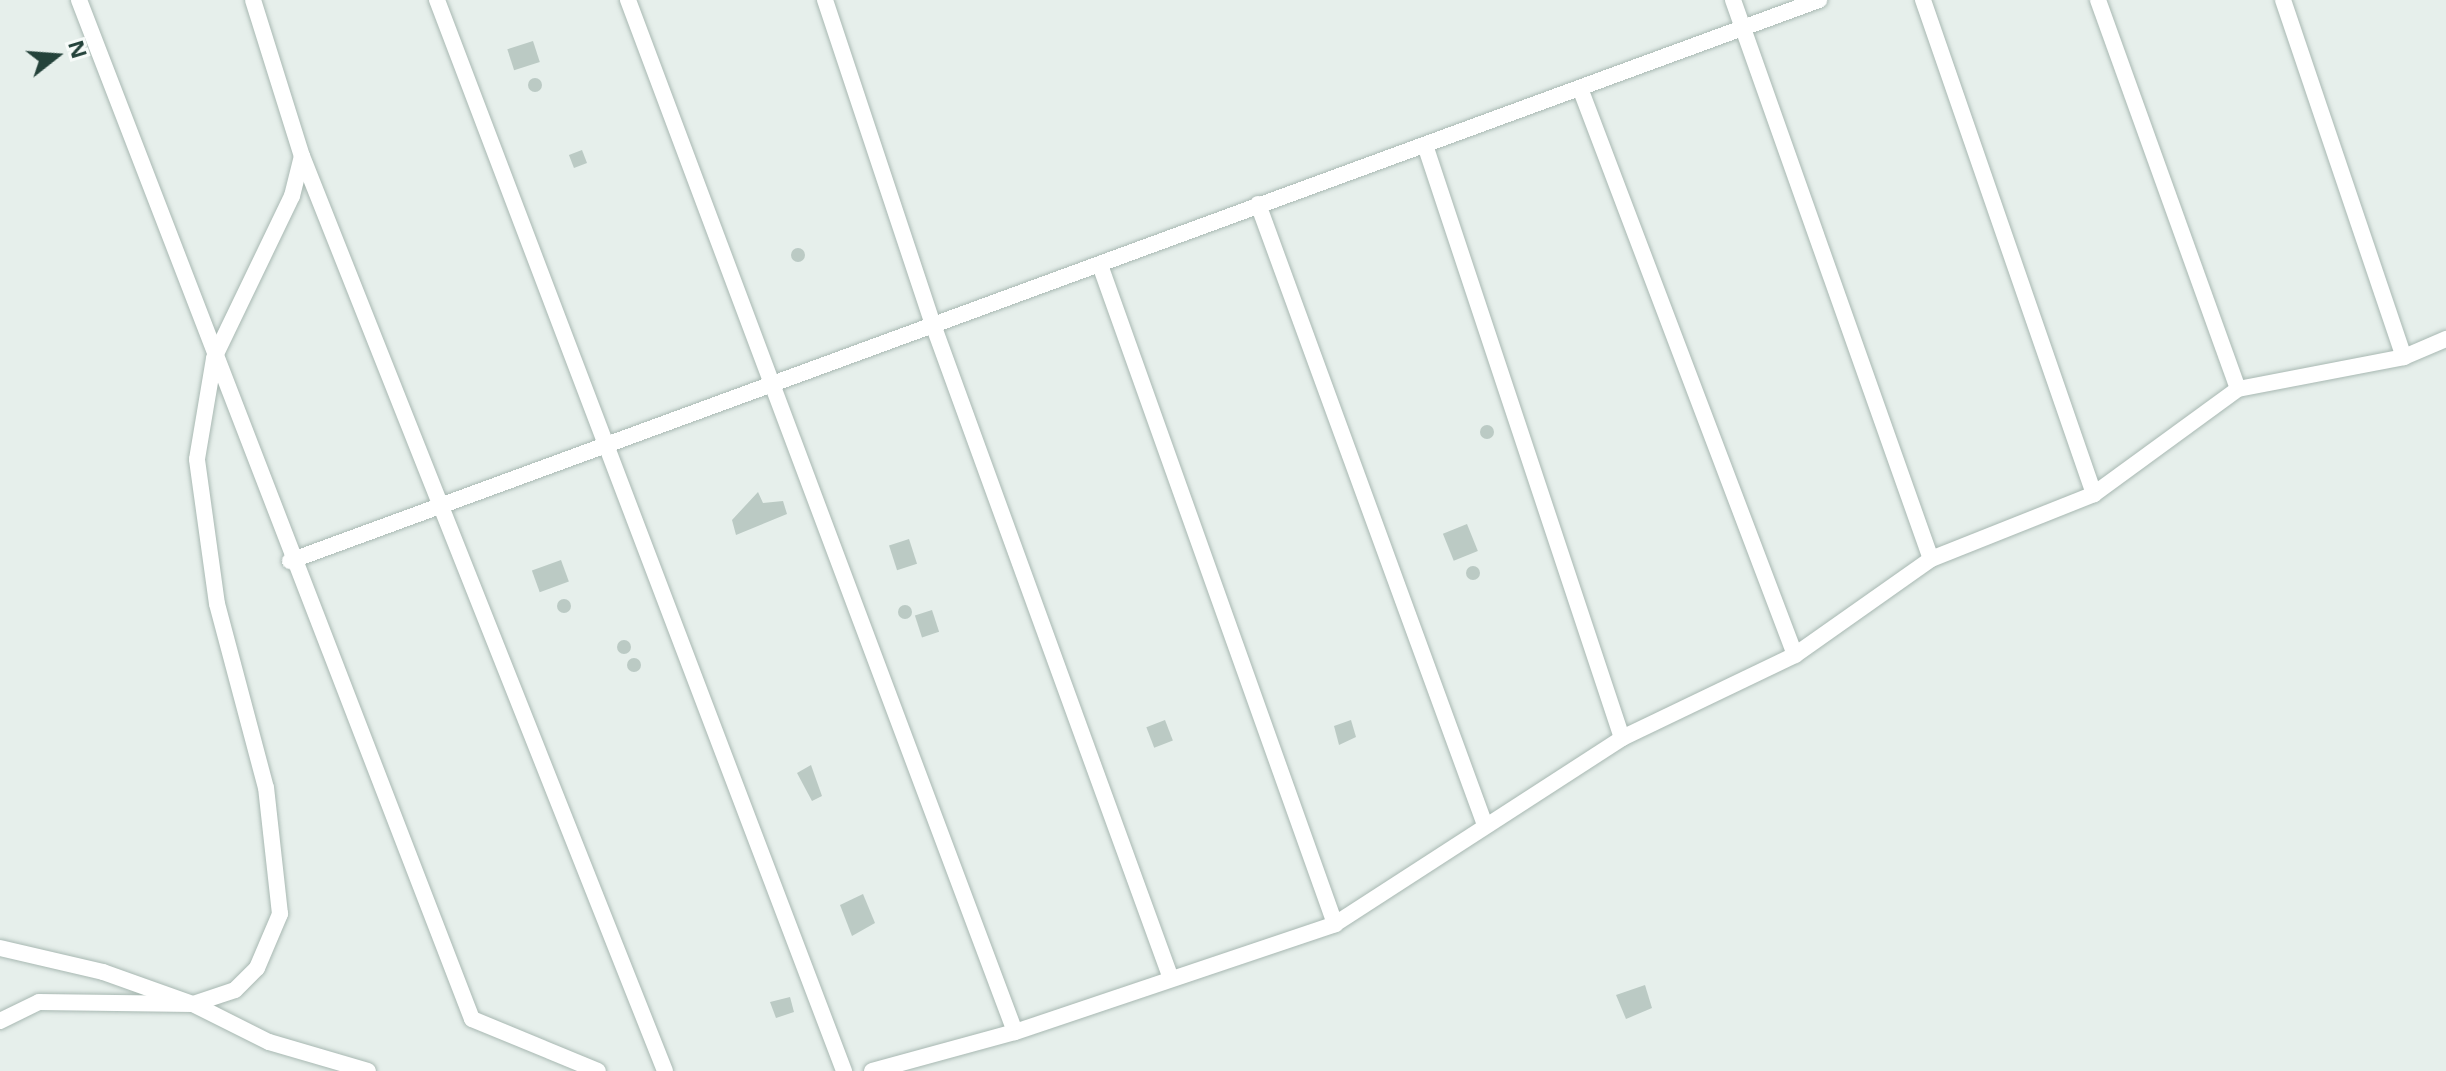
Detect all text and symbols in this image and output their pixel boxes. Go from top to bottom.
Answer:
north arrow [16,16,96,96]
text: N [62,36,96,62]

